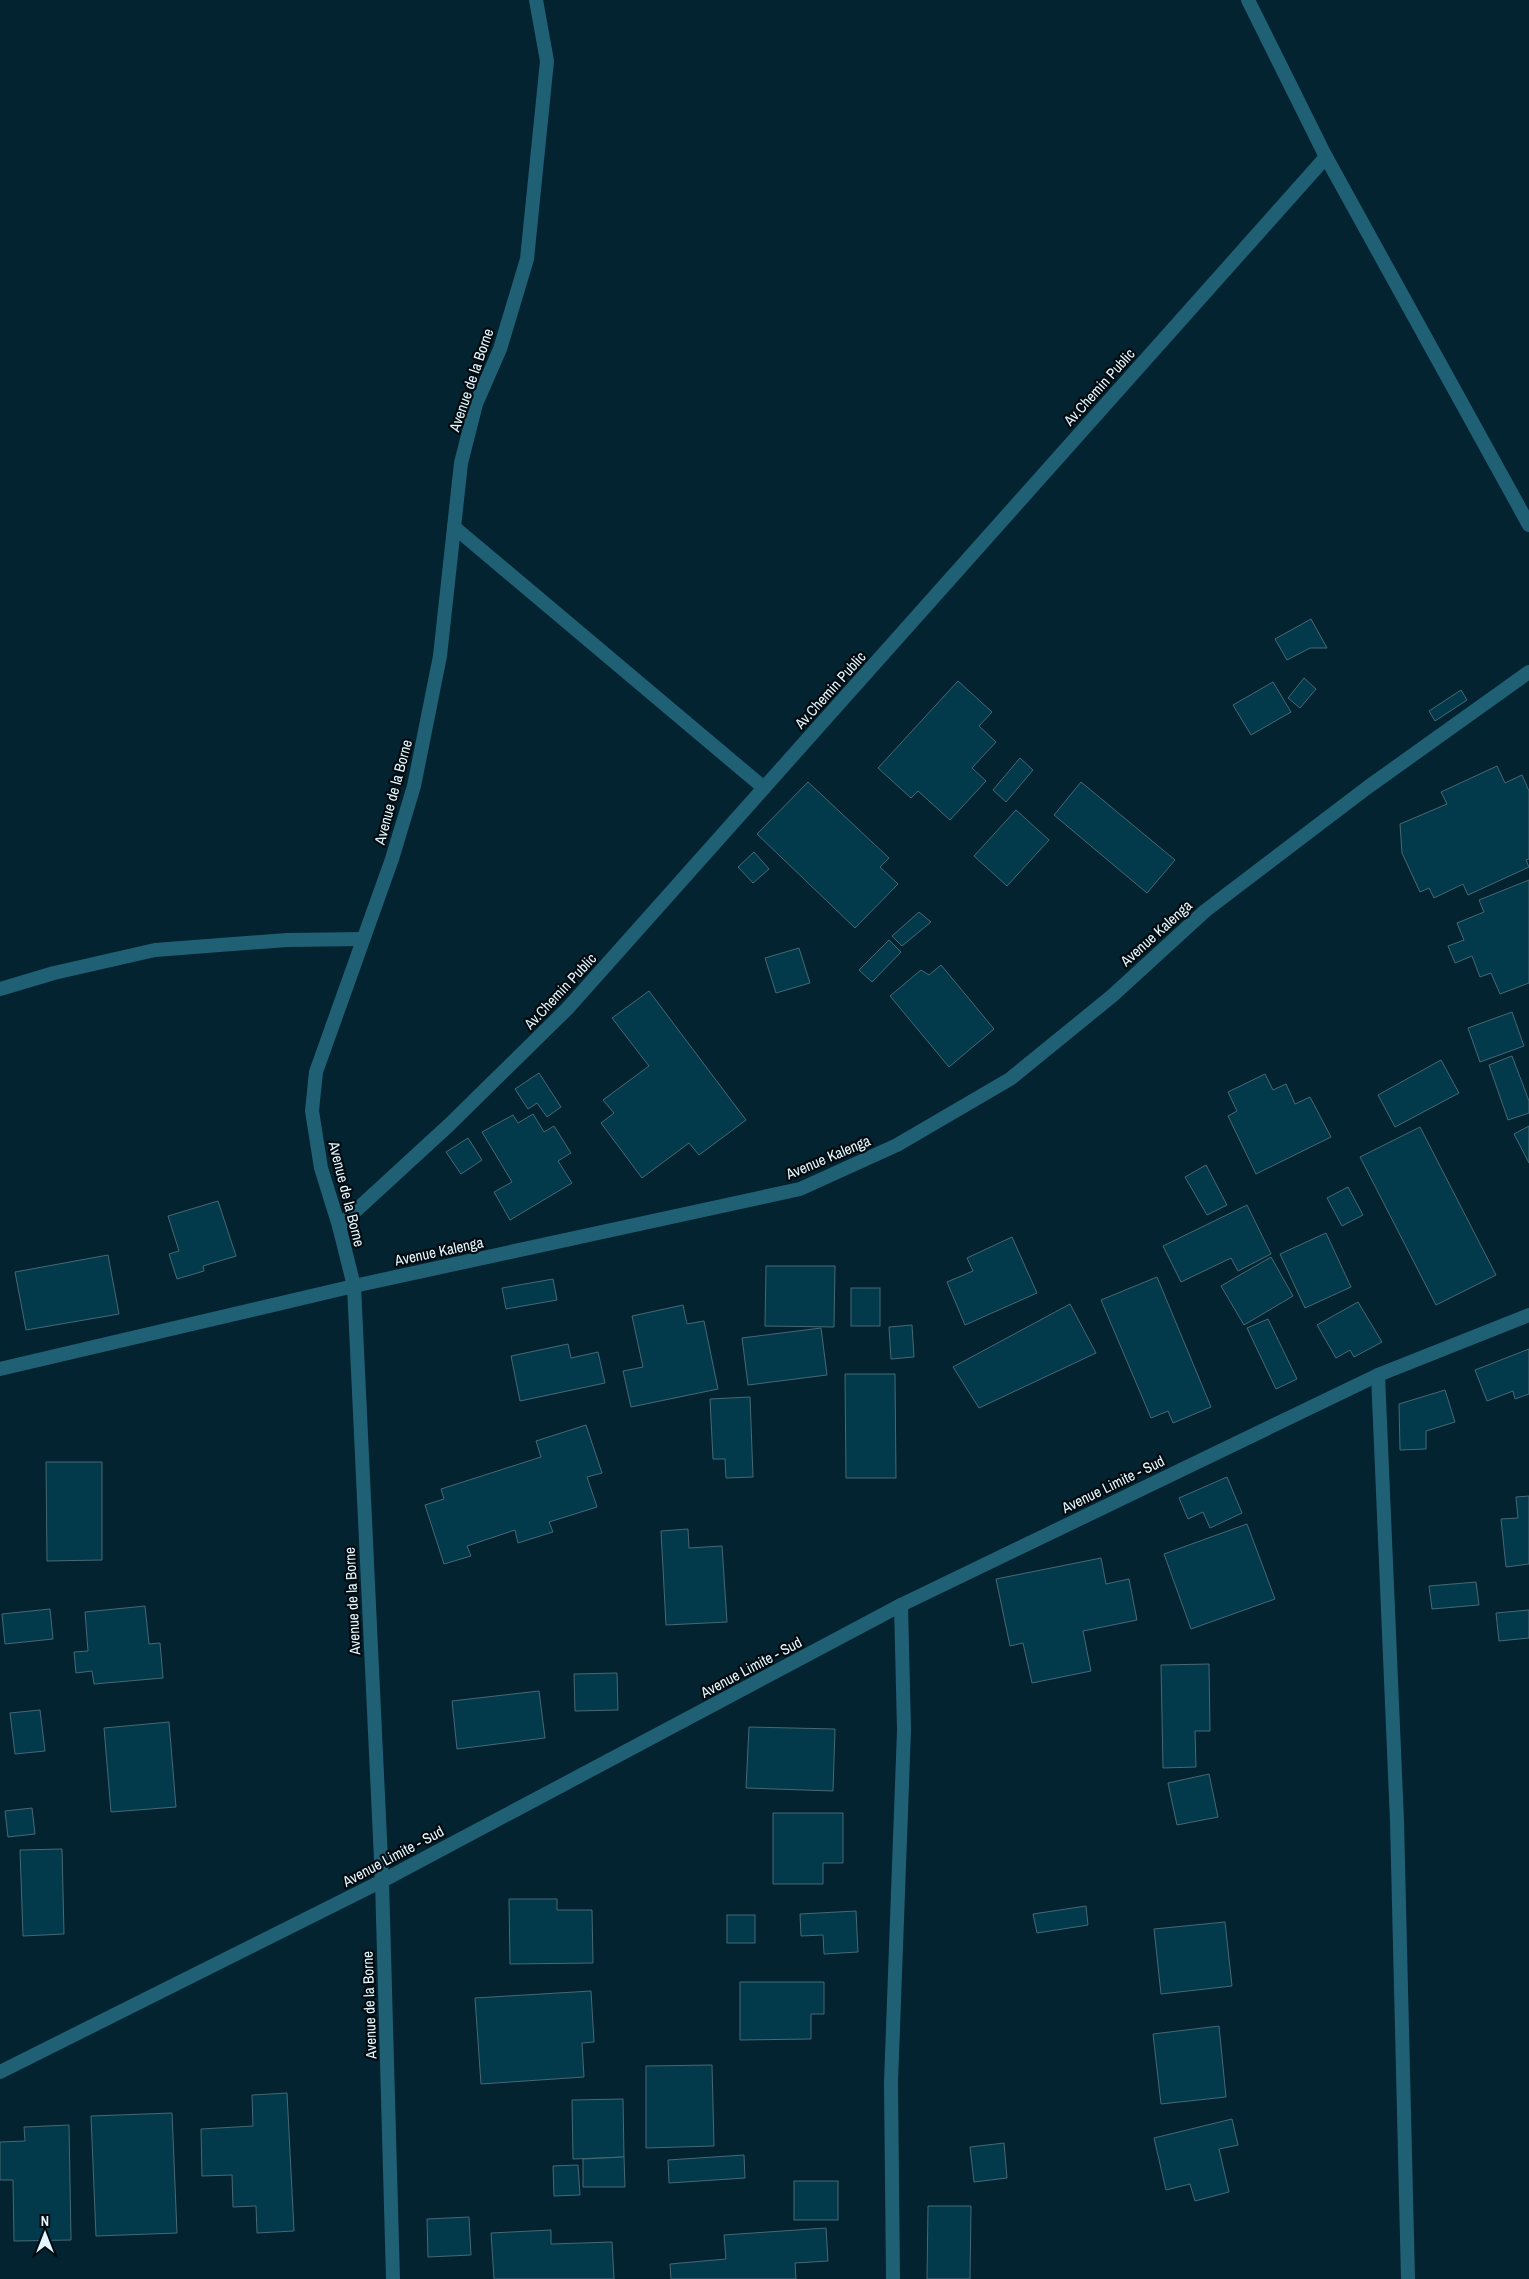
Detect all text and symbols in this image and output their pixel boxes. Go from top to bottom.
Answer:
street label: Avenue de la Borne [443,325,499,435]
street label: Av.Chemin Public [1058,344,1139,431]
street label: Av.Chemin Public [789,647,870,734]
street label: Avenue de la Borne [369,737,417,848]
street label: Avenue Kalenga [1115,895,1197,972]
street label: Av.Chemin Public [518,948,601,1034]
street label: Avenue Kalenga [782,1130,874,1185]
street label: Avenue de la Borne [324,1138,370,1249]
street label: Avenue Kalenga [392,1231,485,1271]
street label: Avenue Limite - Sud [1057,1450,1168,1518]
street label: Avenue de la Borne [339,1546,365,1656]
street label: Avenue Limite - Sud [696,1631,805,1703]
street label: Avenue Limite - Sud [338,1820,447,1892]
street label: Avenue de la Borne [357,1951,381,2060]
north arrow [20,2209,70,2259]
text: N [41,2212,49,2230]

